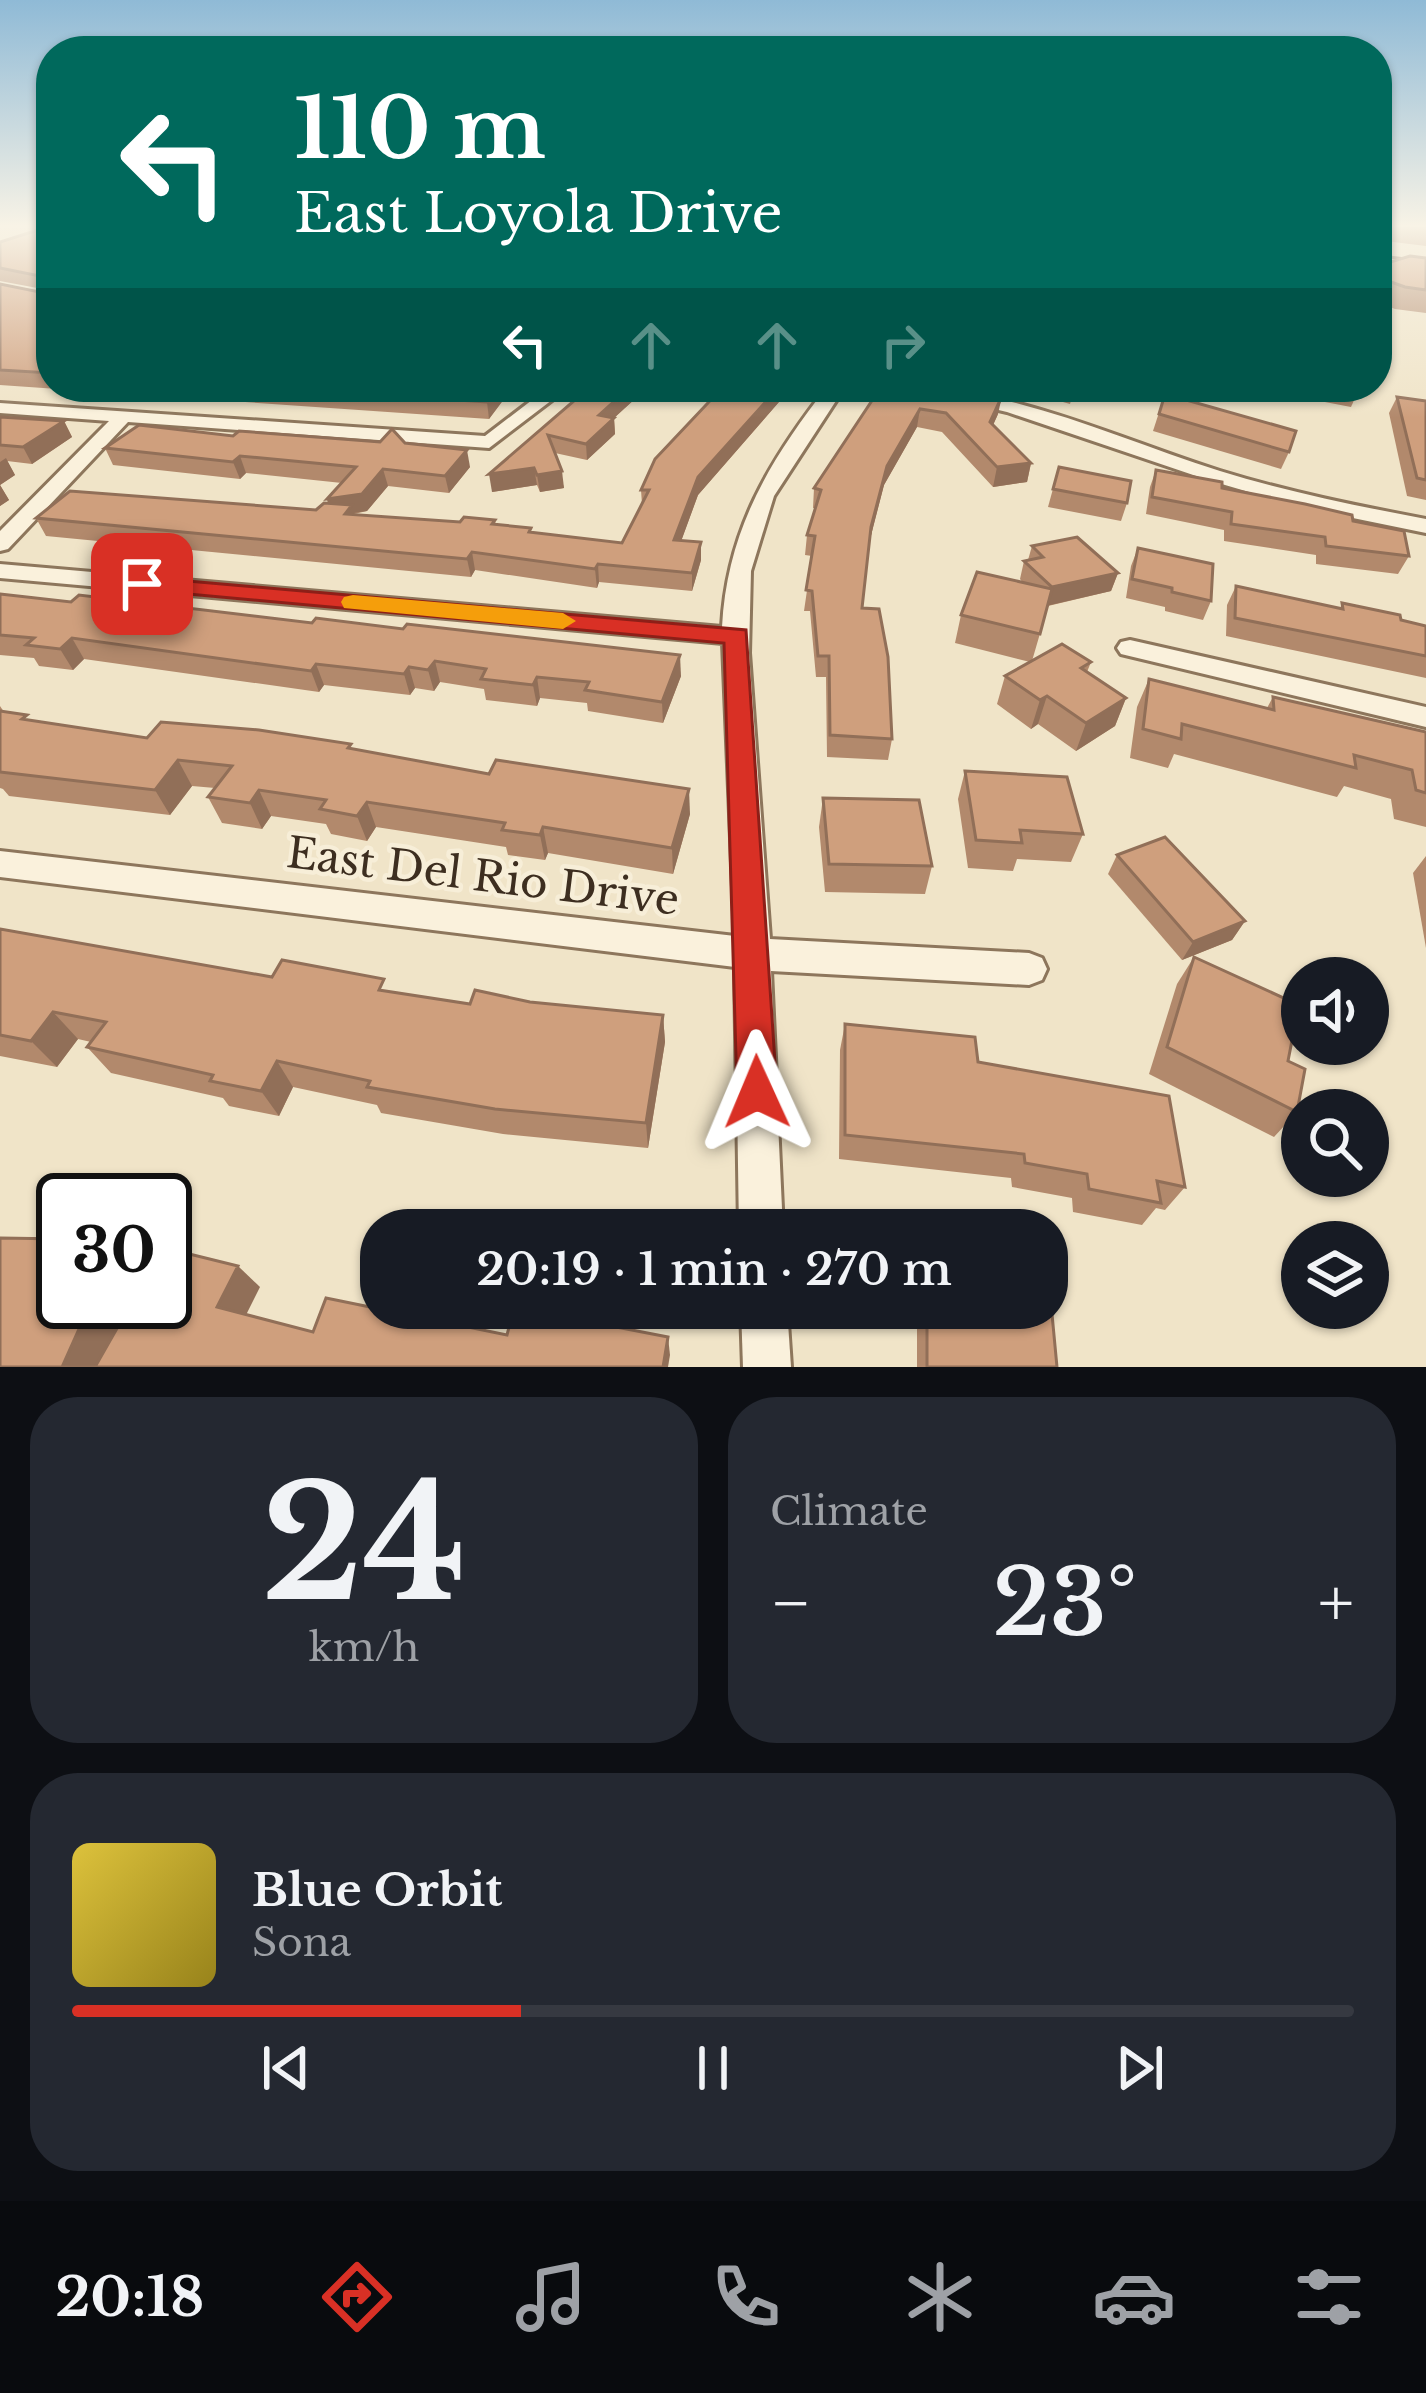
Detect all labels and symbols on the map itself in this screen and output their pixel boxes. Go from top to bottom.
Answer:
pin [91,533,193,635]
street label: East Del Rio Drive [284,826,682,926]
position arrow [694,1029,820,1155]
speed limit sign: 30 [36,1173,192,1329]

